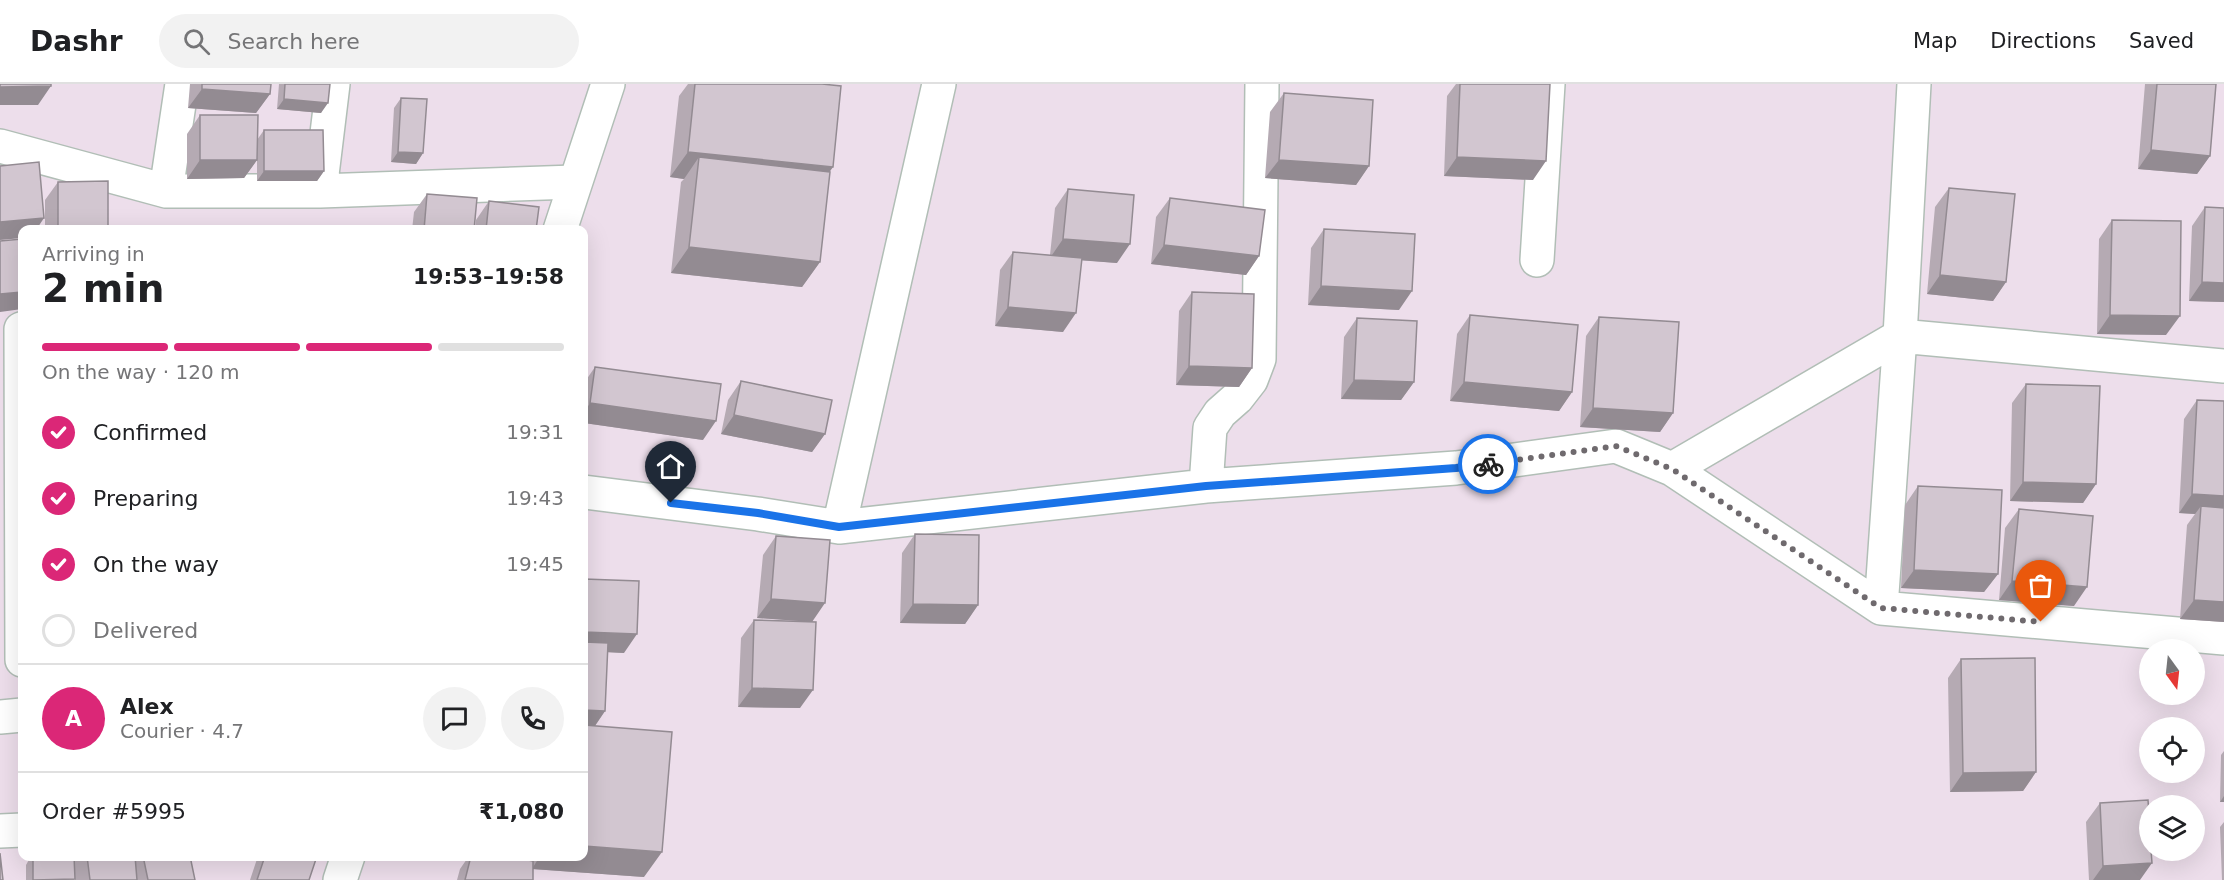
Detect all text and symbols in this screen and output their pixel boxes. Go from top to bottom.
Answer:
search box [159,14,579,68]
text: Dashr [30,25,123,58]
icon: search [180,25,213,58]
text: Search here [228,29,360,54]
text: Map [1913,29,1957,53]
text: Directions [1990,29,2096,53]
text: Saved [2129,29,2194,53]
text: Arriving in [42,242,145,266]
text: 19:53–19:58 [413,264,564,289]
text: 2 min [42,266,164,311]
text: On the way · 120 m [42,360,240,384]
icon: check [42,416,75,449]
text: Confirmed [93,420,207,445]
text: 19:31 [506,420,564,444]
courier [1458,434,1518,494]
pin [645,441,696,503]
icon: bike [1472,448,1505,481]
icon: home [654,450,687,483]
icon: check [42,482,75,515]
text: Preparing [93,486,199,511]
text: 19:43 [506,486,564,510]
icon: check [42,548,75,581]
text: On the way [93,552,219,577]
text: 19:45 [506,552,564,576]
pin [2015,560,2066,622]
icon: bag [2024,569,2057,602]
text: Delivered [93,618,198,643]
north arrow [2139,639,2205,705]
map controls [2139,639,2205,861]
button: chat [423,687,486,750]
button: phone [501,687,564,750]
text: Alex [120,694,174,719]
text: A [65,706,82,731]
button: locate [2139,717,2205,783]
text: Courier · 4.7 [120,719,244,743]
button: layers [2139,795,2205,861]
text: Order #5995 [42,799,186,824]
text: ₹1,080 [479,799,564,824]

